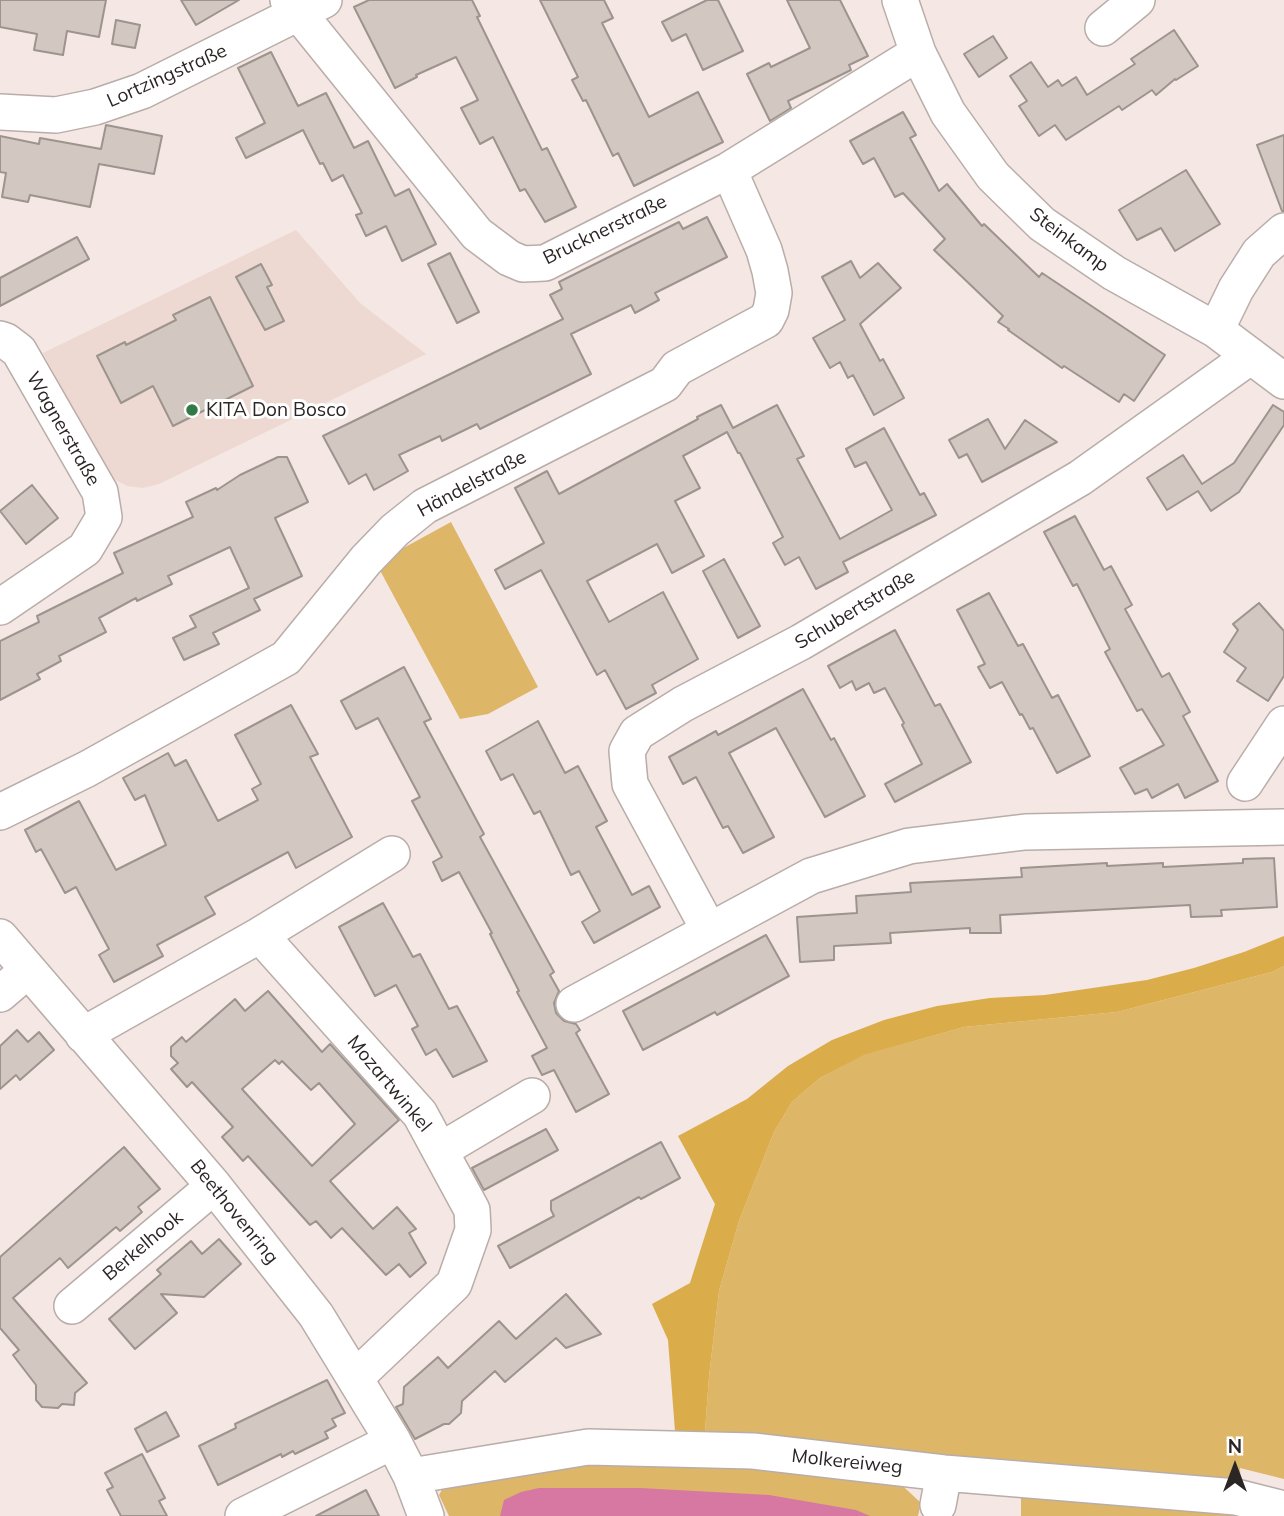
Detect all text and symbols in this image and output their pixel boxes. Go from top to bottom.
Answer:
street label: Lortzingstraße [104,39,230,113]
street label: Brucknerstraße [539,190,671,270]
street label: Steinkamp [1025,203,1113,277]
street label: Wagnerstraße [21,368,105,490]
place label: KITA Don Bosco [206,399,346,421]
marker: KITA Don Bosco [184,402,200,418]
street label: Händelstraße [414,446,530,522]
street label: Schubertstraße [791,565,919,655]
street label: Mozartwinkel [342,1031,436,1137]
street label: Beethovenring [185,1155,283,1269]
street label: Berkelhook [98,1206,188,1286]
north arrow [1200,1432,1270,1502]
text: N [1228,1434,1242,1458]
street label: Molkereiweg [790,1445,904,1479]

